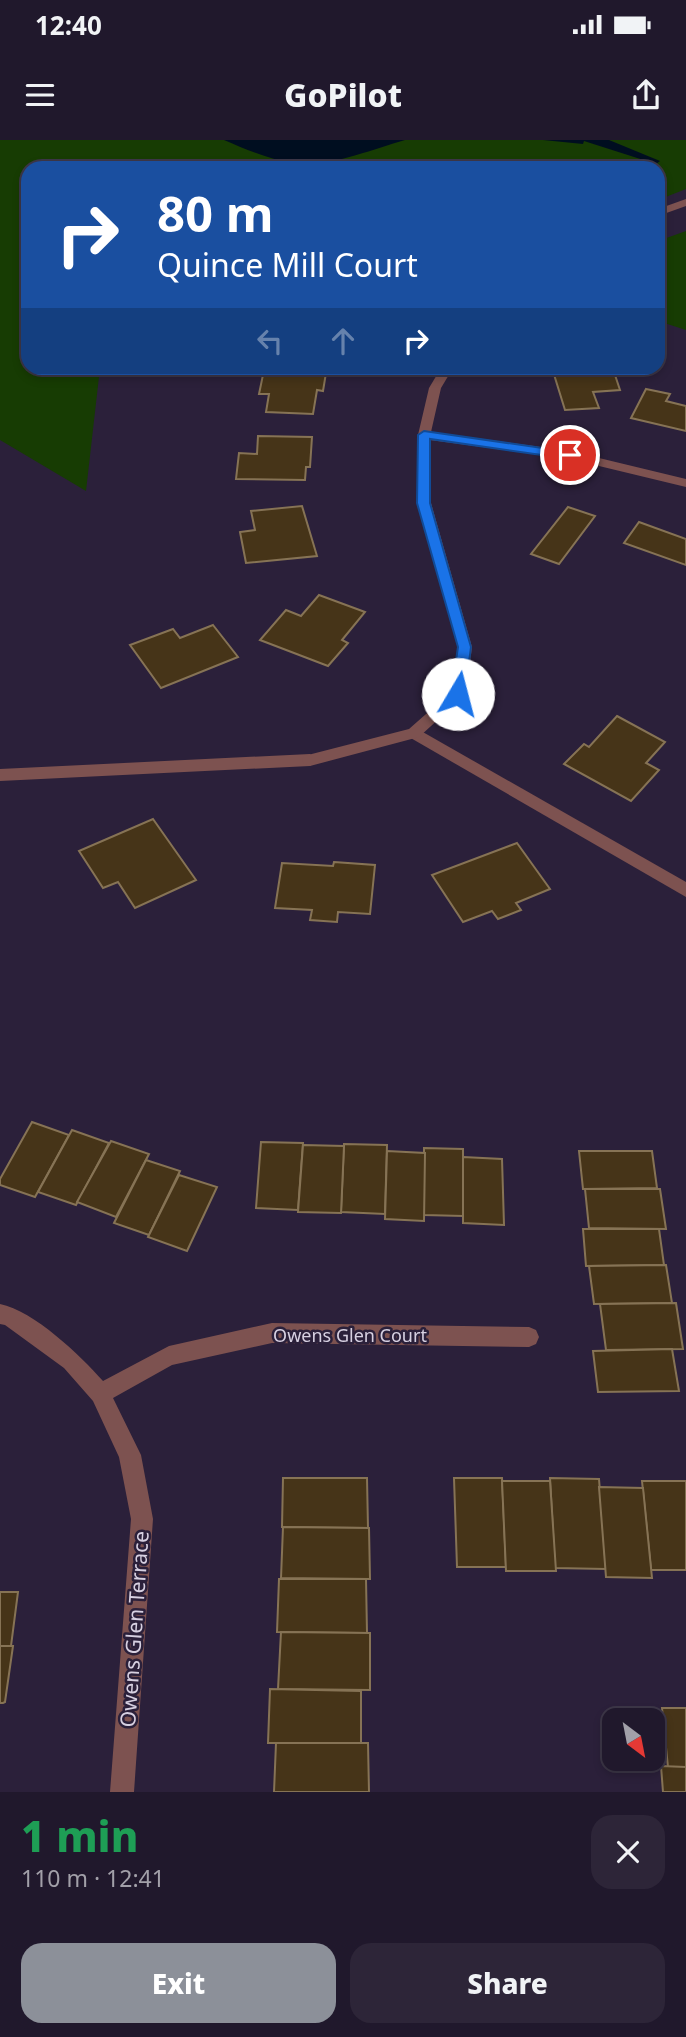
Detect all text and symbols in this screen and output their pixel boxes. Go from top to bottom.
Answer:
text: 12:40 [35,7,102,43]
text: GoPilot [284,73,402,116]
icon: menu [21,76,59,114]
icon: share [627,76,665,114]
text: 80 m [157,180,274,246]
icon: right [42,189,133,280]
text: Quince Mill Court [157,243,418,286]
icon: left [251,322,289,360]
icon: ahead [324,322,362,360]
icon: right [397,322,435,360]
pin [540,425,600,485]
icon: arrive [551,436,589,474]
position arrow [421,657,495,731]
street label: Owens Glen Court [273,1323,427,1347]
street label: Owens Glen Terrace [113,1530,155,1728]
north arrow [602,1708,665,1771]
map controls [602,1708,665,1771]
text: 1 min [21,1807,138,1864]
button: close [591,1815,665,1889]
text: 110 m · 12:41 [21,1862,165,1894]
button: Exit [21,1943,336,2023]
button: Share [350,1943,665,2023]

